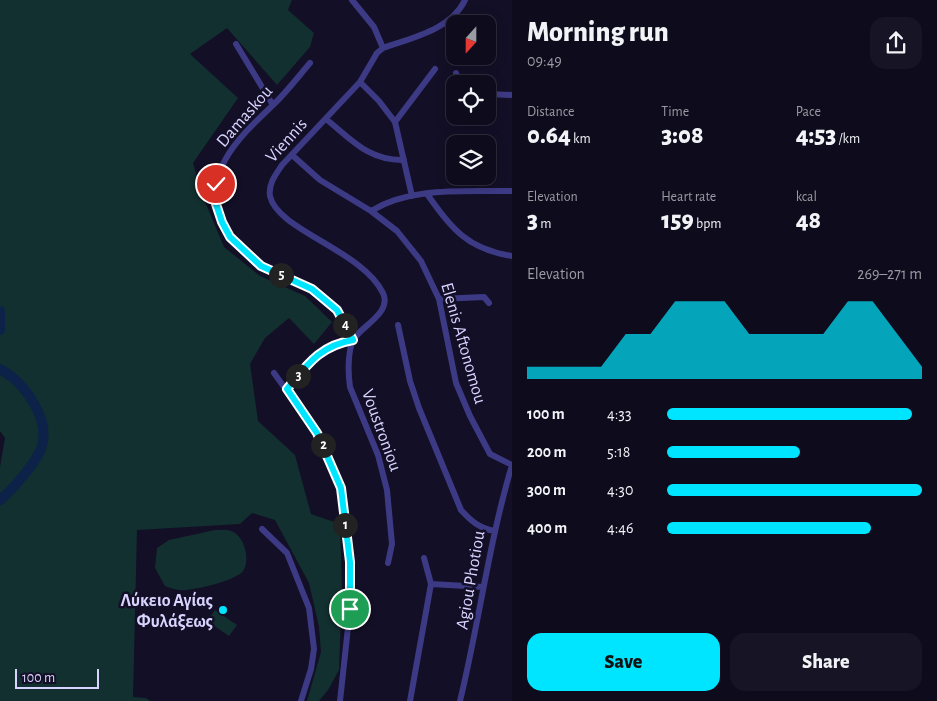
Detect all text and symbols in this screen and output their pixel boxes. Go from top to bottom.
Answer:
north arrow [446,15,496,65]
map controls [446,15,496,185]
button: share [870,17,922,69]
text: Morning run [527,19,669,47]
text: 09:49 [527,53,562,69]
button: locate [446,75,496,125]
street label: Damaskou [213,82,276,151]
text: Distance [527,105,574,119]
text: Time [661,105,689,119]
text: Pace [796,105,821,119]
street label: Viennis [263,115,311,166]
text: 0.64 [527,123,571,148]
text: 3:08 [661,123,704,148]
text: 4:53 [796,123,836,148]
text: km [571,132,591,146]
text: /km [836,132,860,146]
button: layers [446,135,496,185]
pin [195,163,237,205]
icon: check [202,170,230,198]
text: Elevation [527,190,578,204]
text: Heart rate [661,190,716,204]
text: kcal [796,190,817,204]
text: 3 [527,208,538,233]
text: 159 [661,208,694,233]
text: 48 [796,208,821,233]
text: m [538,217,552,231]
text: bpm [694,217,721,231]
pin: 5 [268,262,294,288]
text: Elevation [527,266,585,282]
text: 269–271 m [857,266,922,282]
text: 5 [278,268,285,282]
street label: Elenis Aftonomou [437,281,489,406]
pin: 4 [332,312,358,338]
text: 4 [342,318,349,332]
pin: 3 [286,364,310,388]
text: 3 [295,369,302,383]
street label: Voustroniou [358,387,404,474]
text: 100 m [527,406,565,422]
text: 4:33 [607,406,632,422]
pin: 2 [310,432,336,458]
text: 2 [320,438,327,452]
text: 200 m [527,444,567,460]
text: 5:18 [607,444,630,460]
text: 300 m [527,482,566,498]
text: 4:30 [607,482,633,498]
pin: 1 [332,512,358,538]
text: 1 [343,518,348,532]
text: 400 m [527,520,567,536]
text: 4:46 [607,520,634,536]
street label: Agiou Photiou [453,529,489,631]
pin [329,588,371,630]
place label: Λύκειο Αγίας Φυλάξεως [121,591,213,631]
icon: arrive [336,595,364,623]
marker: Λύκειο Αγίας Φυλάξεως [217,604,229,616]
button: Save [527,633,720,691]
button: Share [730,633,922,691]
scale bar [15,666,99,689]
text: 100 m [22,671,55,685]

